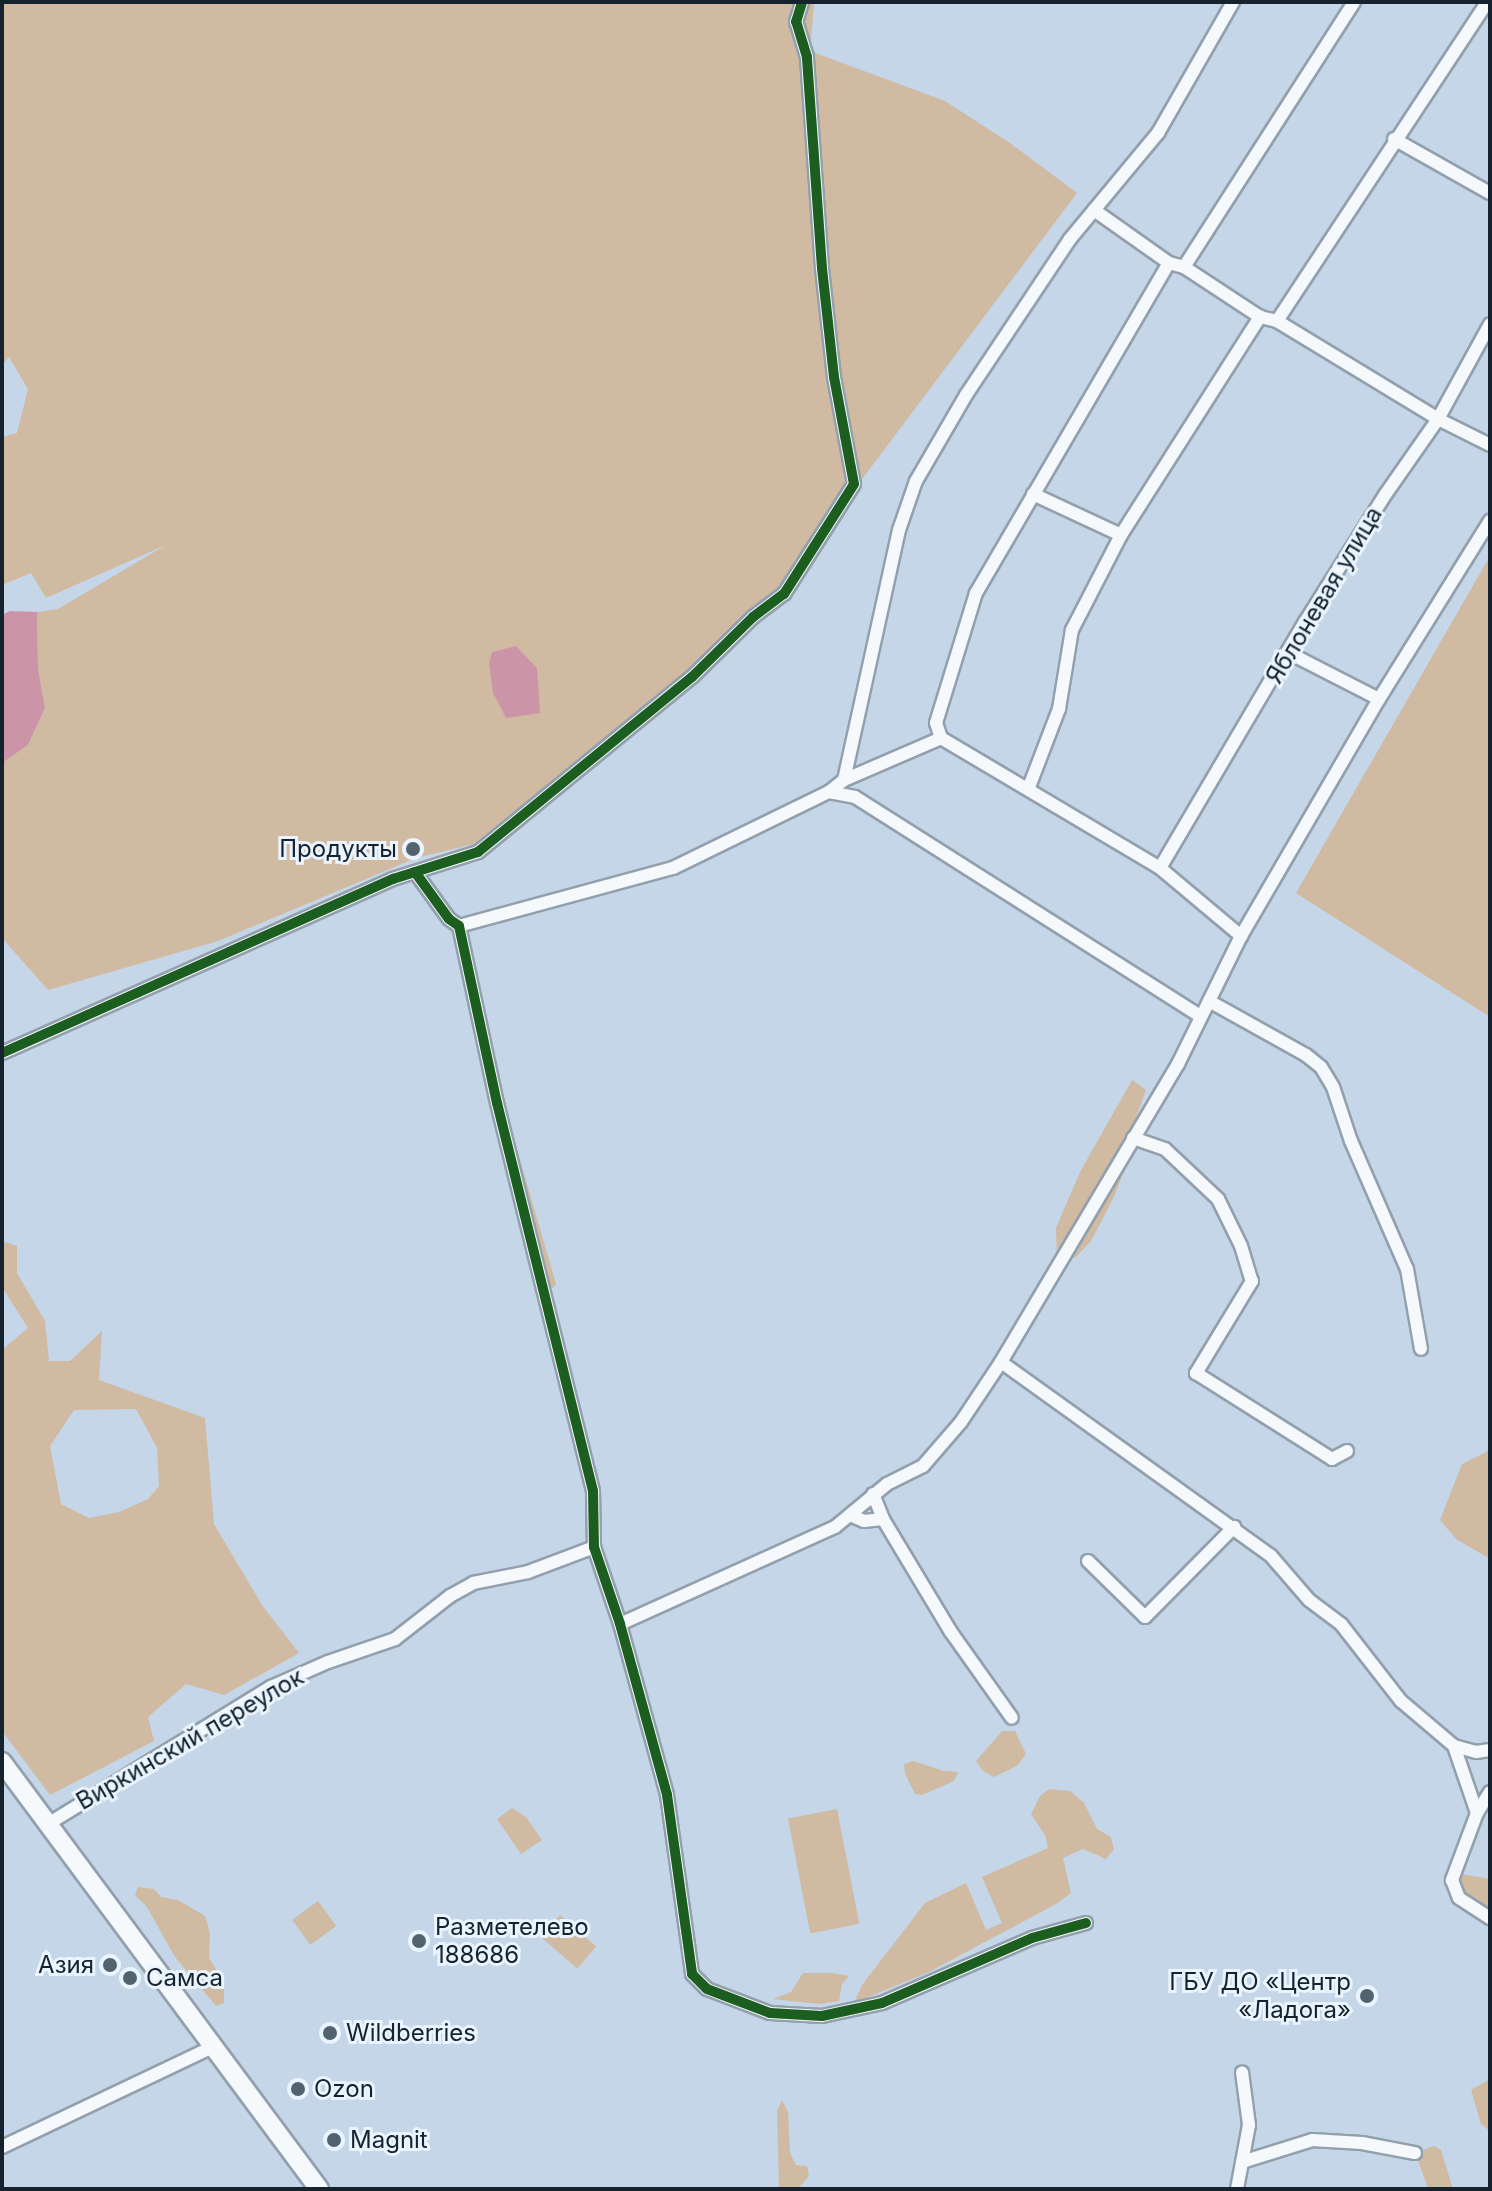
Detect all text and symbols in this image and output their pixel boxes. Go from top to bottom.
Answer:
street label: Яблоневая улица [1260,501,1388,689]
place label: Продукты [279,835,397,863]
marker: Продукты [404,840,422,858]
street label: Виркинский переулок [71,1662,309,1816]
place label: Разметелево 188686 [435,1913,589,1969]
marker: Разметелево 188686 [410,1932,428,1950]
place label: Азия [38,1951,94,1979]
marker: Азия [101,1956,119,1974]
place label: Самса [146,1964,223,1992]
place label: ГБУ ДО «Центр «Ладога» [1169,1968,1351,2024]
marker: Самса [121,1969,139,1987]
marker: ГБУ ДО «Центр «Ладога» [1358,1987,1376,2005]
place label: Wildberries [346,2019,476,2047]
marker: Wildberries [321,2024,339,2042]
place label: Ozon [314,2075,374,2103]
marker: Ozon [289,2080,307,2098]
place label: Magnit [350,2126,428,2154]
marker: Magnit [325,2131,343,2149]

